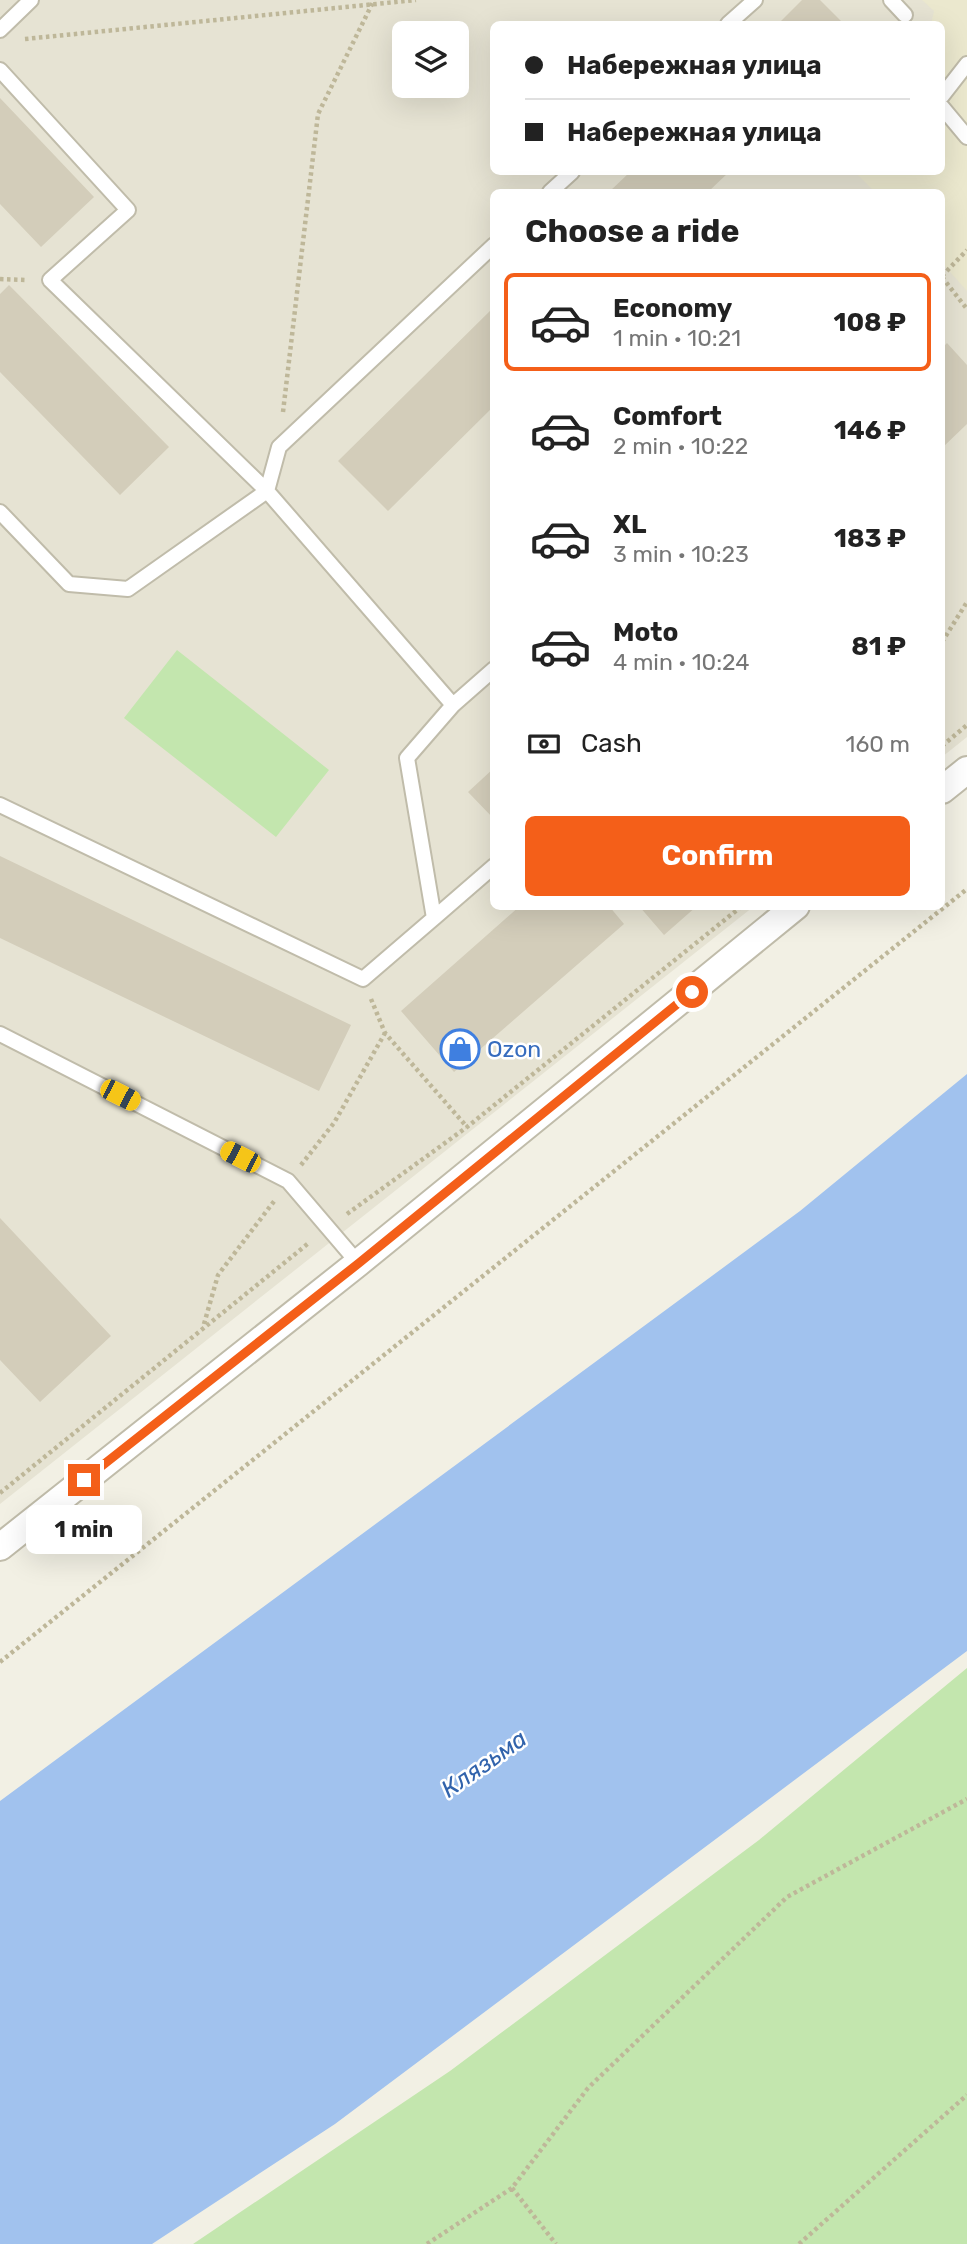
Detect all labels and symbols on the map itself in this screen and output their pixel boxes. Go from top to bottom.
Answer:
route start [676,976,708,1008]
shop icon: Ozon [439,1028,481,1070]
place label: Ozon [487,1035,541,1063]
car [97,1076,144,1114]
car [217,1138,264,1176]
route end [68,1464,100,1496]
callout: 1 min [26,1504,142,1554]
water label: Клязьма [436,1725,532,1803]

